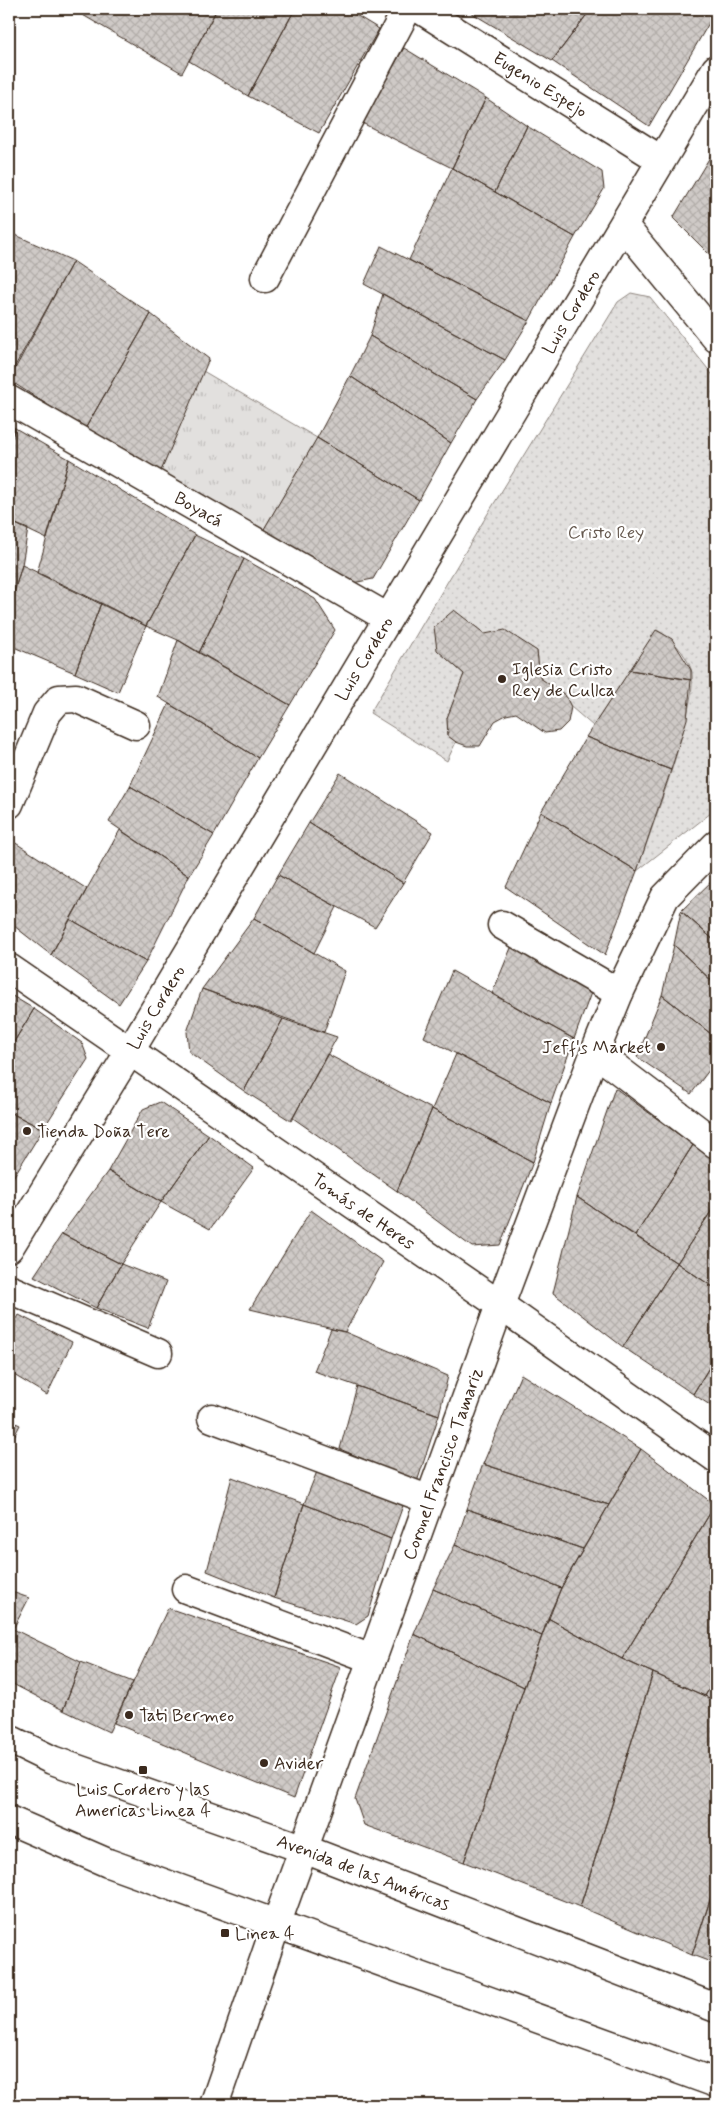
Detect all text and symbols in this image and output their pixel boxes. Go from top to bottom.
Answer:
street label: Eugenio Espejo [488,47,591,124]
street label: Luis Cordero [537,266,606,359]
street label: Boyacá [169,487,227,534]
park label: Cristo Rey [568,521,644,545]
street label: Luis Cordero [330,613,399,706]
place label: Iglesia Cristo Rey de Cullca [512,658,615,703]
marker: Iglesia Cristo Rey de Cullca [496,673,508,685]
street label: Luis Cordero [122,961,191,1055]
place label: Jeff's Market [542,1036,651,1060]
marker: Jeff's Market [655,1041,667,1053]
place label: Tienda Doña Tere [37,1120,170,1144]
marker: Tienda Doña Tere [21,1125,33,1137]
street label: Tomás de Heres [306,1168,419,1256]
street label: Coronel Francisco Tamariz [398,1364,489,1564]
place label: Tati Bermeo [139,1704,234,1728]
marker: Tati Bermeo [123,1709,135,1721]
place label: Avider [274,1752,324,1776]
marker: Avider [258,1757,270,1769]
marker: Luis Cordero y las Americas Linea 4 [137,1764,149,1776]
place label: Luis Cordero y las Americas Linea 4 [75,1778,211,1823]
street label: Avenida de las Américas [274,1829,453,1917]
place label: Linea 4 [235,1922,295,1946]
marker: Linea 4 [219,1927,231,1939]

